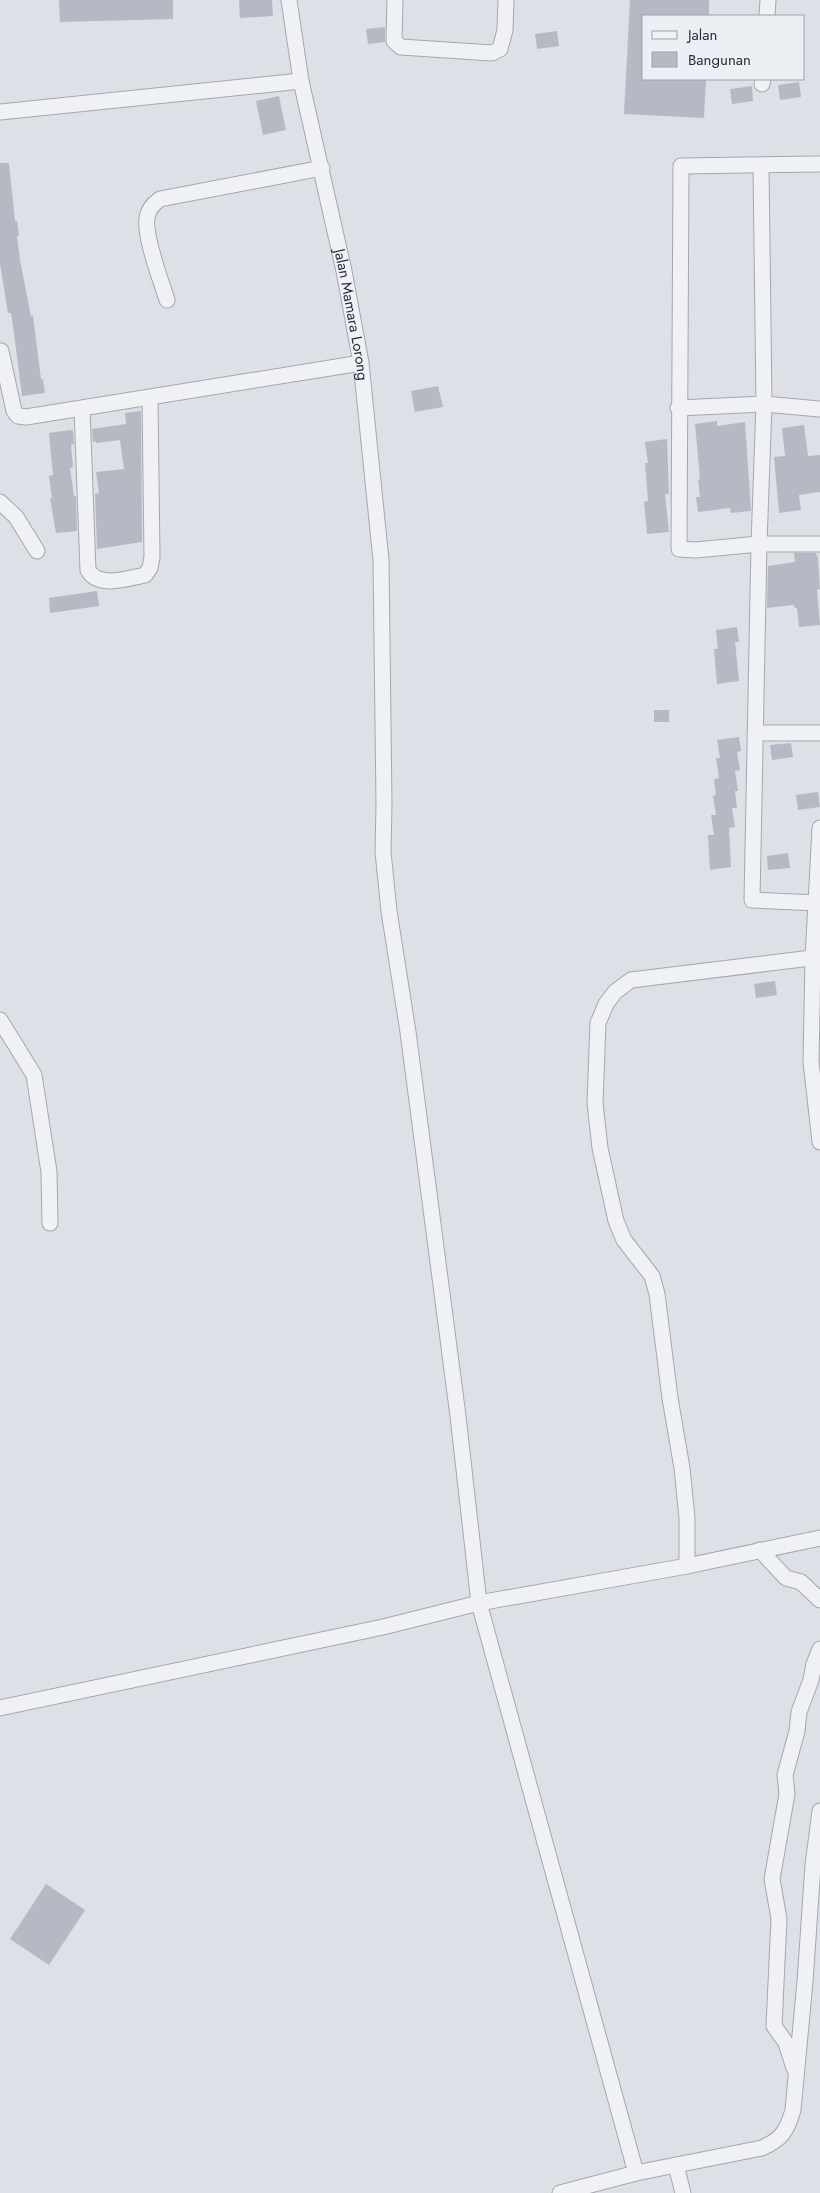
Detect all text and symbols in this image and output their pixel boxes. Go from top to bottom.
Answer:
legend [642,15,805,80]
text: Jalan [686,24,717,46]
text: Bangunan [688,49,751,71]
street label: Jalan Mamara Lorong [328,245,374,382]

